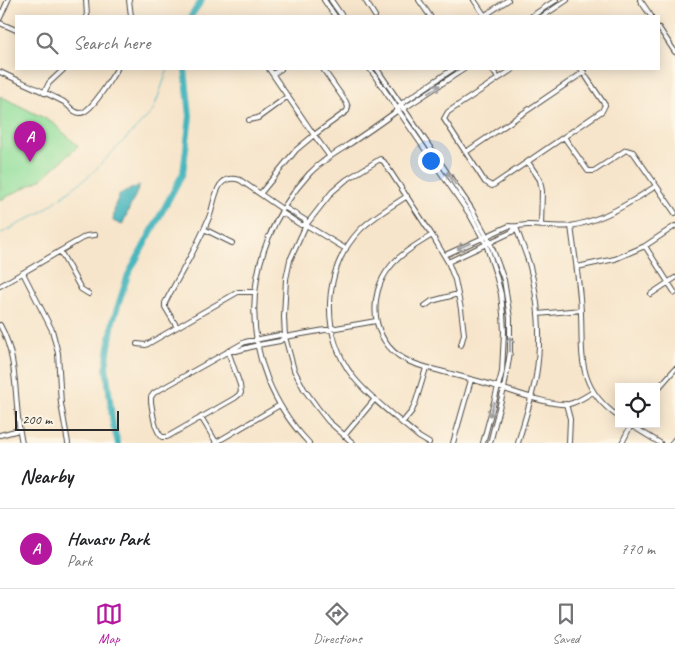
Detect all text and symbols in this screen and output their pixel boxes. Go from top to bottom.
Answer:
search box [15,15,660,70]
icon: search [33,29,61,57]
text: Search here [73,31,150,55]
one-way arrow [427,83,441,93]
pin: A [14,121,46,162]
your location [418,148,444,174]
one-way arrow [446,171,456,185]
one-way arrow [457,242,472,252]
one-way arrow [505,336,515,352]
map controls [615,383,660,428]
button: locate [615,383,660,428]
one-way arrow [487,401,497,417]
scale bar [15,408,119,431]
text: 200 m [22,411,52,428]
text: Nearby [20,463,73,489]
text: Havasu Park [67,527,149,551]
text: A [32,539,40,559]
text: 770 m [621,539,655,559]
text: Park [67,551,92,571]
tab: Map [95,600,123,647]
tab: Directions [313,600,362,647]
tab: Saved [552,600,580,647]

